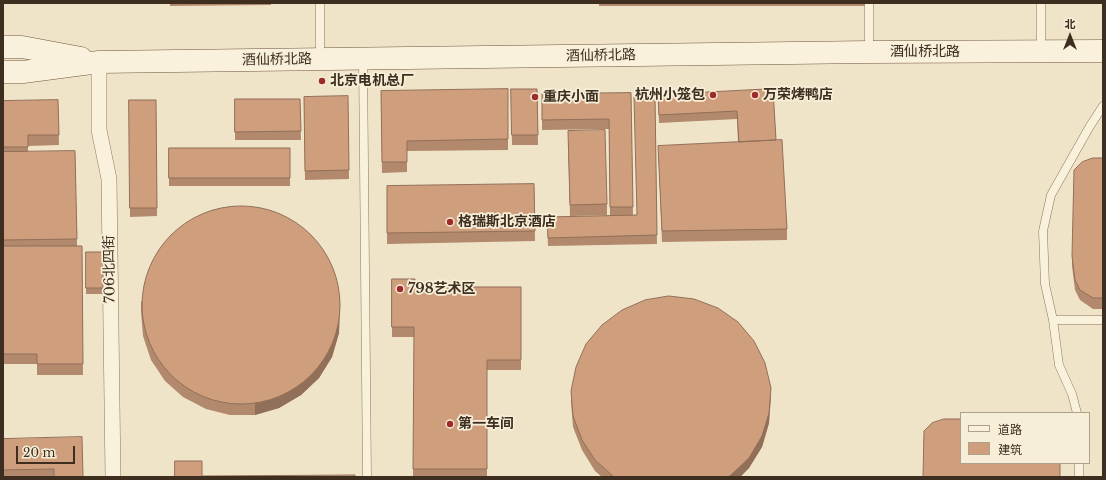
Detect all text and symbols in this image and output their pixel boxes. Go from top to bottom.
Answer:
north arrow [1050,16,1090,56]
text: 北 [1065,17,1076,31]
street label: 酒仙桥北路 [890,44,960,60]
street label: 酒仙桥北路 [566,47,636,65]
street label: 酒仙桥北路 [242,51,312,69]
place label: 北京电机总厂 [330,73,414,89]
marker: 北京电机总厂 [317,76,327,86]
place label: 杭州小笼包 [635,87,705,103]
place label: 万荣烤鸭店 [763,87,833,103]
place label: 重庆小面 [543,89,599,105]
marker: 杭州小笼包 [708,90,718,100]
marker: 万荣烤鸭店 [750,90,760,100]
marker: 重庆小面 [530,92,540,102]
place label: 格瑞斯北京酒店 [458,214,556,230]
marker: 格瑞斯北京酒店 [445,217,455,227]
street label: 706北四街 [101,235,119,303]
place label: 798艺术区 [408,281,476,297]
marker: 798艺术区 [395,284,405,294]
legend [960,412,1090,464]
place label: 第一车间 [458,416,514,432]
marker: 第一车间 [445,419,455,429]
text: 道路 [998,422,1022,437]
scale bar [18,438,77,464]
text: 建筑 [998,442,1022,457]
text: 20 m [23,445,55,460]

